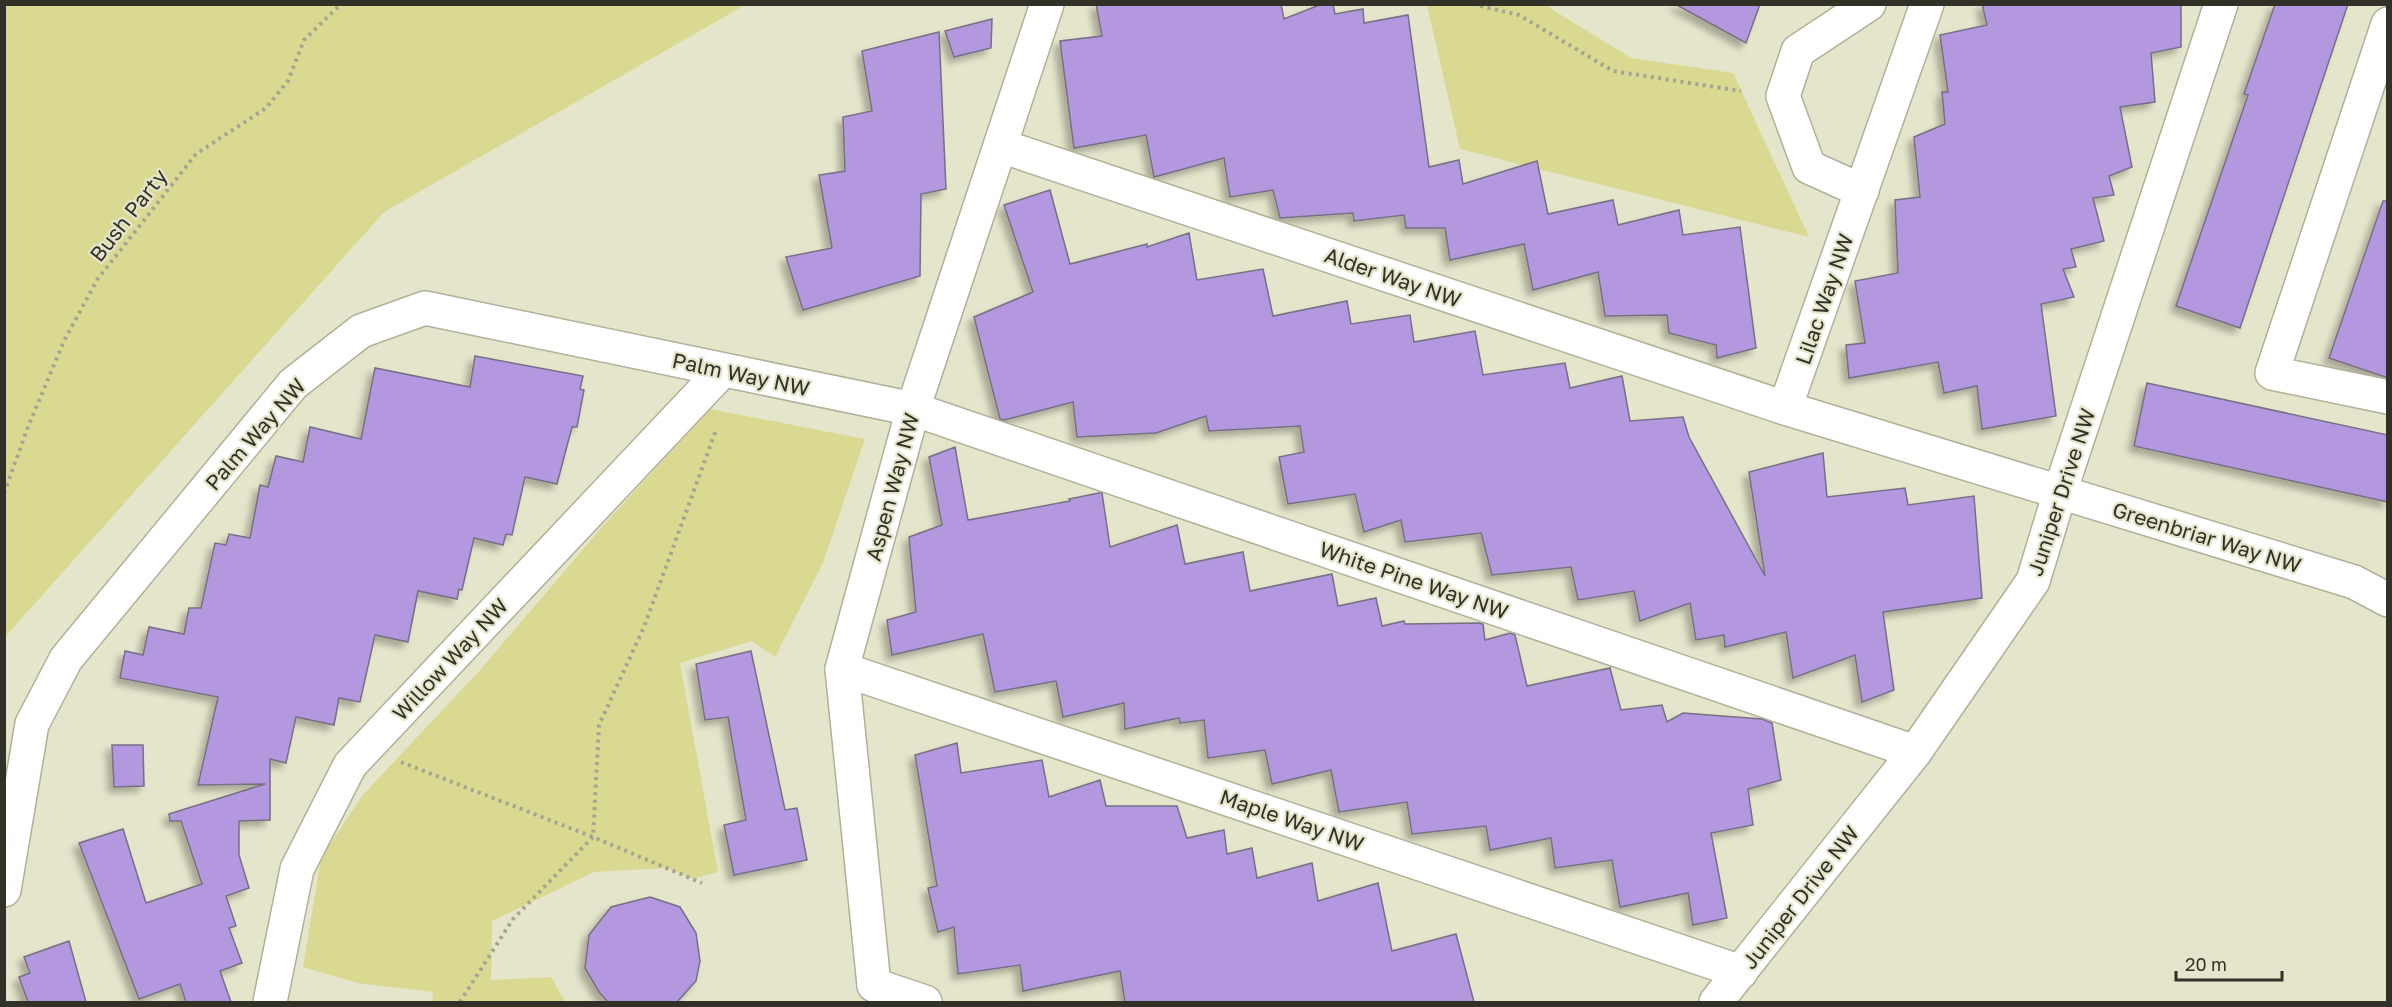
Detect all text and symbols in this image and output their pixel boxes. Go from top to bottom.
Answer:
street label: Bush Party [84,163,172,267]
street label: Lilac Way NW [1789,230,1859,368]
street label: Alder Way NW [1321,241,1465,313]
street label: Palm Way NW [670,347,812,401]
street label: Palm Way NW [199,373,311,495]
street label: Juniper Drive NW [2022,405,2100,579]
street label: Aspen Way NW [860,410,924,564]
street label: Greenbriar Way NW [2109,496,2305,578]
street label: White Pine Way NW [1316,535,1512,625]
street label: Willow Way NW [387,593,513,725]
street label: Maple Way NW [1217,783,1367,857]
street label: Juniper Drive NW [1736,820,1864,974]
scale bar [2176,944,2282,982]
text: 20 m [2185,953,2227,975]

